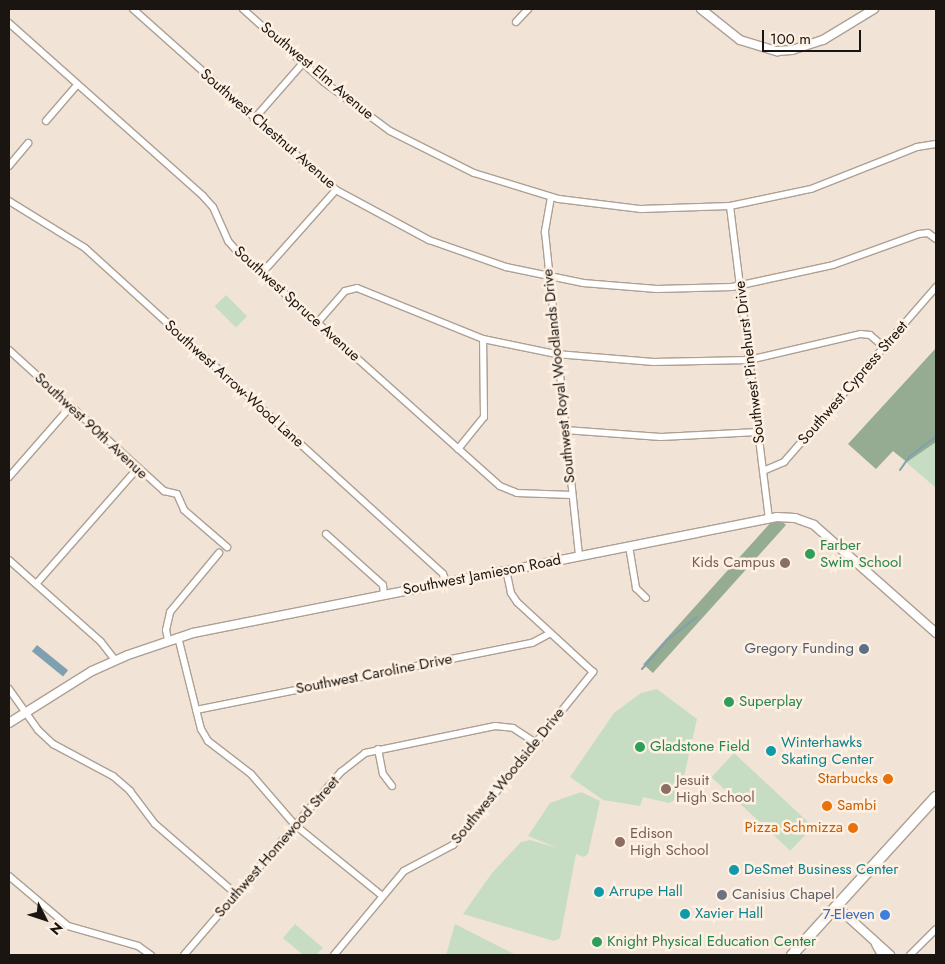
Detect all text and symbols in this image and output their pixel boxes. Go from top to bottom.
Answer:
street label: Southwest Elm Avenue [257,18,377,124]
scale bar [765,20,864,52]
text: 100 m [770,28,811,50]
street label: Southwest Chestnut Avenue [197,65,339,193]
street label: Southwest Spruce Avenue [230,243,364,365]
street label: Southwest Royal Woodlands Drive [539,268,579,484]
street label: Southwest Pinehurst Drive [731,280,769,444]
street label: Southwest Arrow-Wood Lane [161,317,307,451]
street label: Southwest Cypress Street [794,317,912,449]
street label: Southwest 90th Avenue [31,369,151,483]
place label: Farber Swim School [820,536,902,571]
marker: Farber Swim School [804,548,816,560]
street label: Southwest Jamieson Road [401,551,563,599]
place label: Kids Campus [692,554,775,572]
marker: Kids Campus [779,557,791,569]
place label: Gregory Funding [744,640,854,658]
marker: Gregory Funding [858,643,870,655]
street label: Southwest Caroline Drive [294,650,454,698]
place label: Superplay [739,693,802,711]
marker: Superplay [723,696,735,708]
street label: Southwest Woodside Drive [447,704,569,848]
place label: Winterhawks Skating Center [781,733,874,768]
place label: Gladstone Field [650,738,750,756]
marker: Gladstone Field [634,741,646,753]
marker: Winterhawks Skating Center [765,745,777,757]
place label: Starbucks [818,770,878,788]
place label: Jesuit High School [676,771,755,806]
street label: Southwest Homewood Street [211,773,343,921]
marker: Starbucks [882,773,894,785]
marker: Jesuit High School [660,783,672,795]
place label: Sambi [837,797,877,815]
marker: Sambi [821,800,833,812]
place label: Pizza Schmizza [745,819,843,837]
marker: Pizza Schmizza [847,822,859,834]
place label: Edison High School [630,824,709,859]
marker: Edison High School [614,836,626,848]
place label: DeSmet Business Center [744,861,898,879]
marker: DeSmet Business Center [728,864,740,876]
place label: Arrupe Hall [609,883,683,901]
marker: Arrupe Hall [593,886,605,898]
place label: Canisius Chapel [732,886,835,904]
marker: Canisius Chapel [716,889,728,901]
north arrow [20,894,70,944]
place label: Xavier Hall [695,905,763,923]
place label: 7-Eleven [823,906,875,924]
marker: Xavier Hall [679,908,691,920]
marker: 7-Eleven [879,909,891,921]
text: N [45,918,68,940]
place label: Knight Physical Education Center [607,933,816,951]
marker: Knight Physical Education Center [591,936,603,948]

